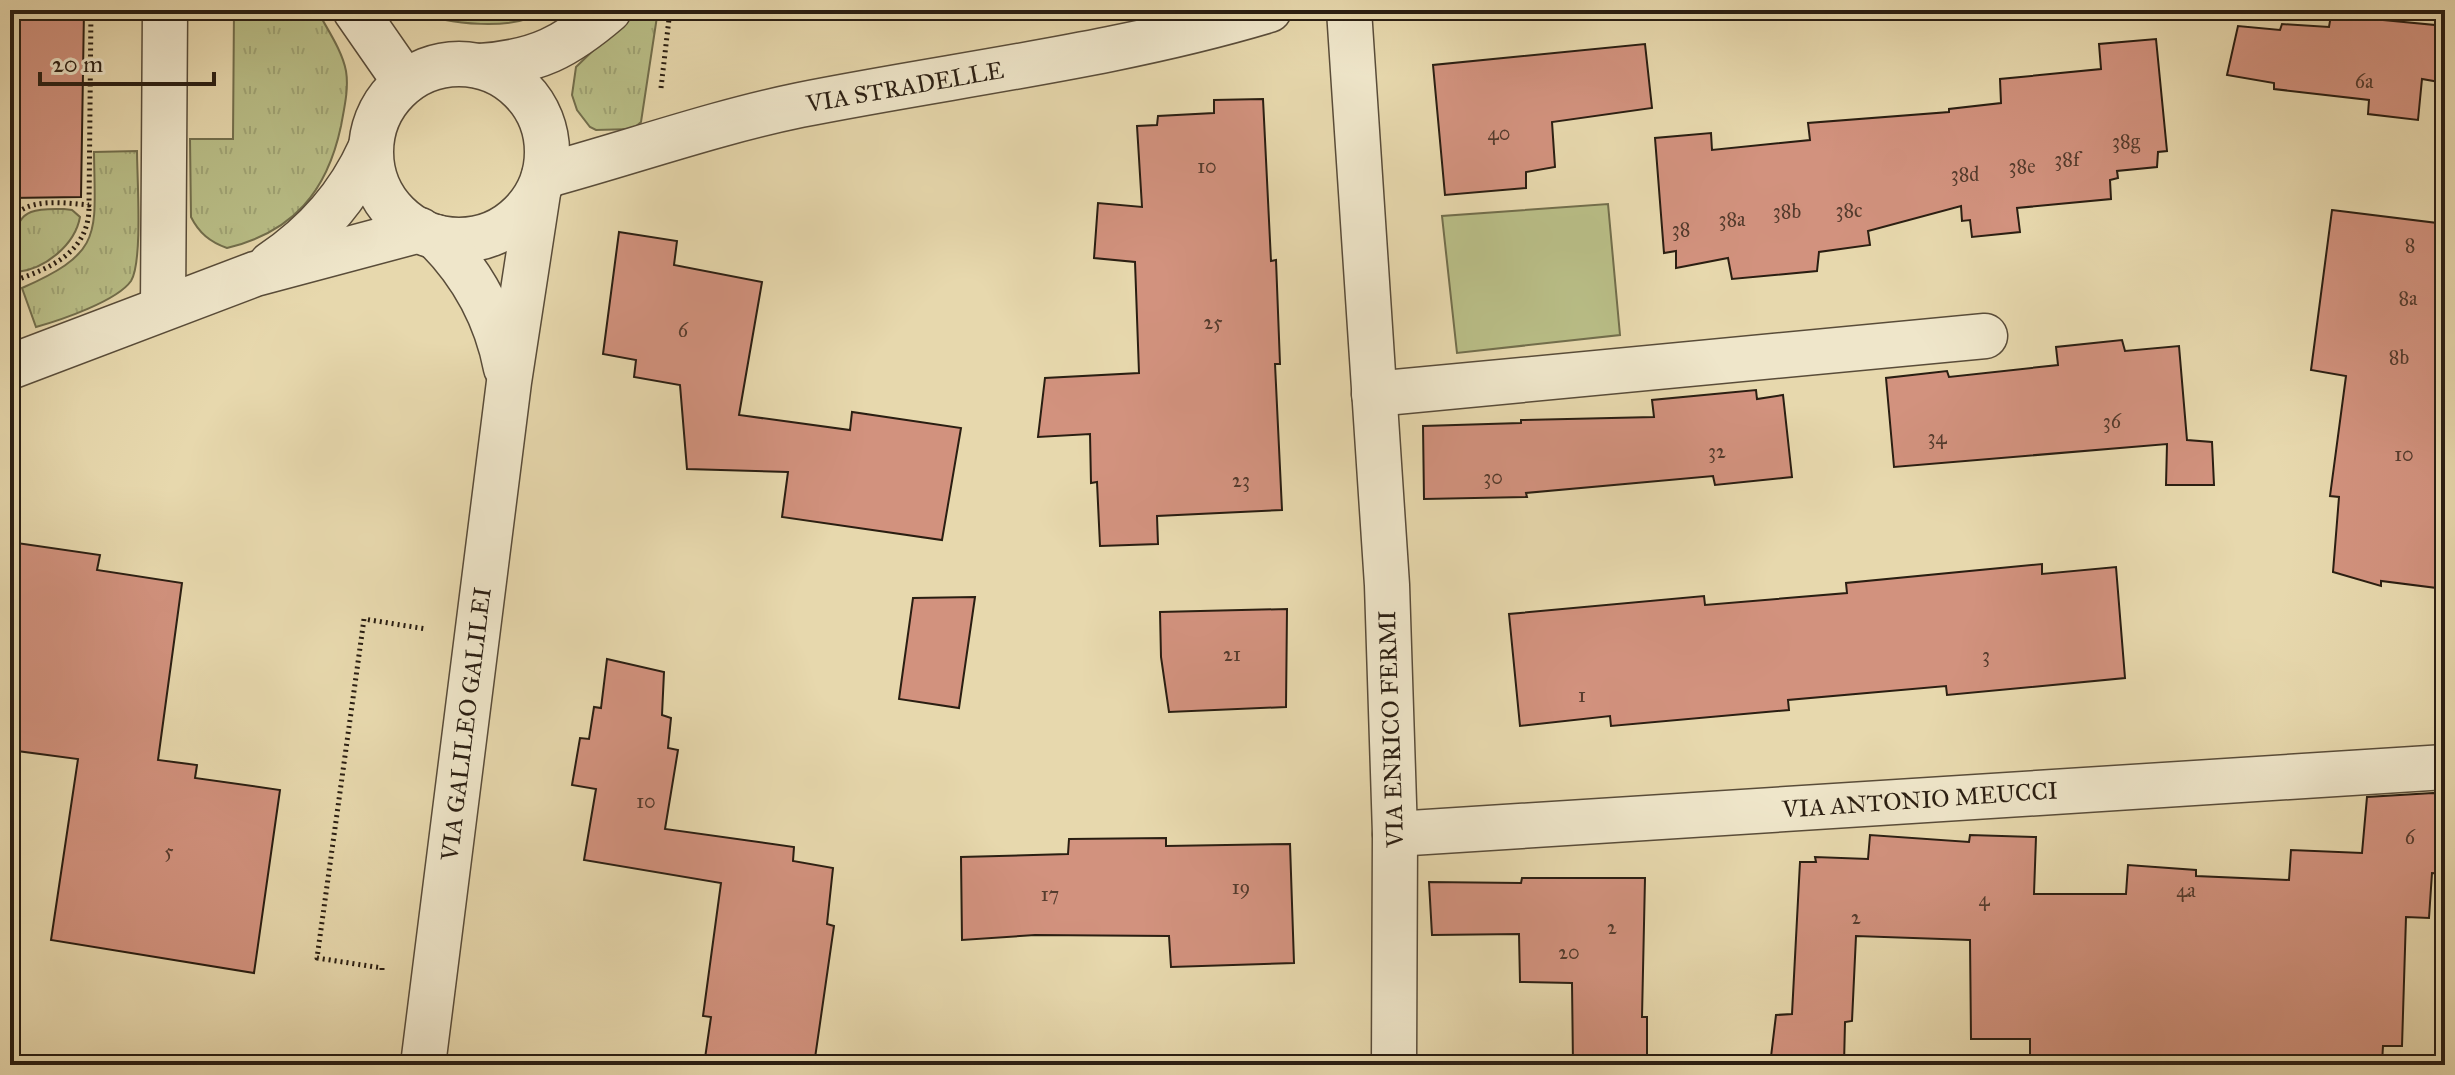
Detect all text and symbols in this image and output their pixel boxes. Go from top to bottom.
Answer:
scale bar [40,36,214,86]
text: 20 m [52,49,103,79]
street label: VIA STRADELLE [803,55,1006,119]
house number: 6a [2355,69,2374,93]
house number: 40 [1488,121,1510,145]
house number: 38g [2112,129,2141,154]
house number: 38f [2054,147,2083,171]
house number: 10 [1197,154,1217,178]
house number: 38e [2009,154,2035,178]
house number: 38d [1951,162,1979,186]
house number: 38c [1835,198,1863,222]
house number: 38b [1773,199,1801,223]
house number: 38a [1718,207,1746,231]
house number: 38 [1672,217,1690,241]
house number: 8 [2405,233,2415,257]
house number: 8a [2398,286,2418,310]
house number: 25 [1203,310,1223,334]
house number: 6 [678,318,689,342]
house number: 8b [2389,345,2409,369]
house number: 36 [2103,409,2122,433]
house number: 34 [1927,425,1947,449]
house number: 32 [1708,439,1726,463]
house number: 10 [2394,442,2414,466]
house number: 30 [1483,465,1503,489]
house number: 23 [1232,468,1250,492]
street label: VIA GALILEO GALILEI [434,586,498,863]
street label: VIA ENRICO FERMI [1372,610,1410,849]
house number: 21 [1223,642,1241,666]
house number: 3 [1982,643,1990,667]
house number: 1 [1578,683,1586,707]
street label: VIA ANTONIO MEUCCI [1780,775,2059,825]
house number: 10 [636,789,656,813]
house number: 6 [2405,825,2416,849]
house number: 5 [164,839,174,863]
house number: 19 [1232,875,1250,899]
house number: 4a [2176,878,2196,902]
house number: 17 [1041,882,1059,906]
house number: 4 [1978,887,1990,911]
house number: 2 [1851,905,1861,929]
house number: 2 [1607,915,1617,939]
house number: 20 [1558,940,1580,964]

